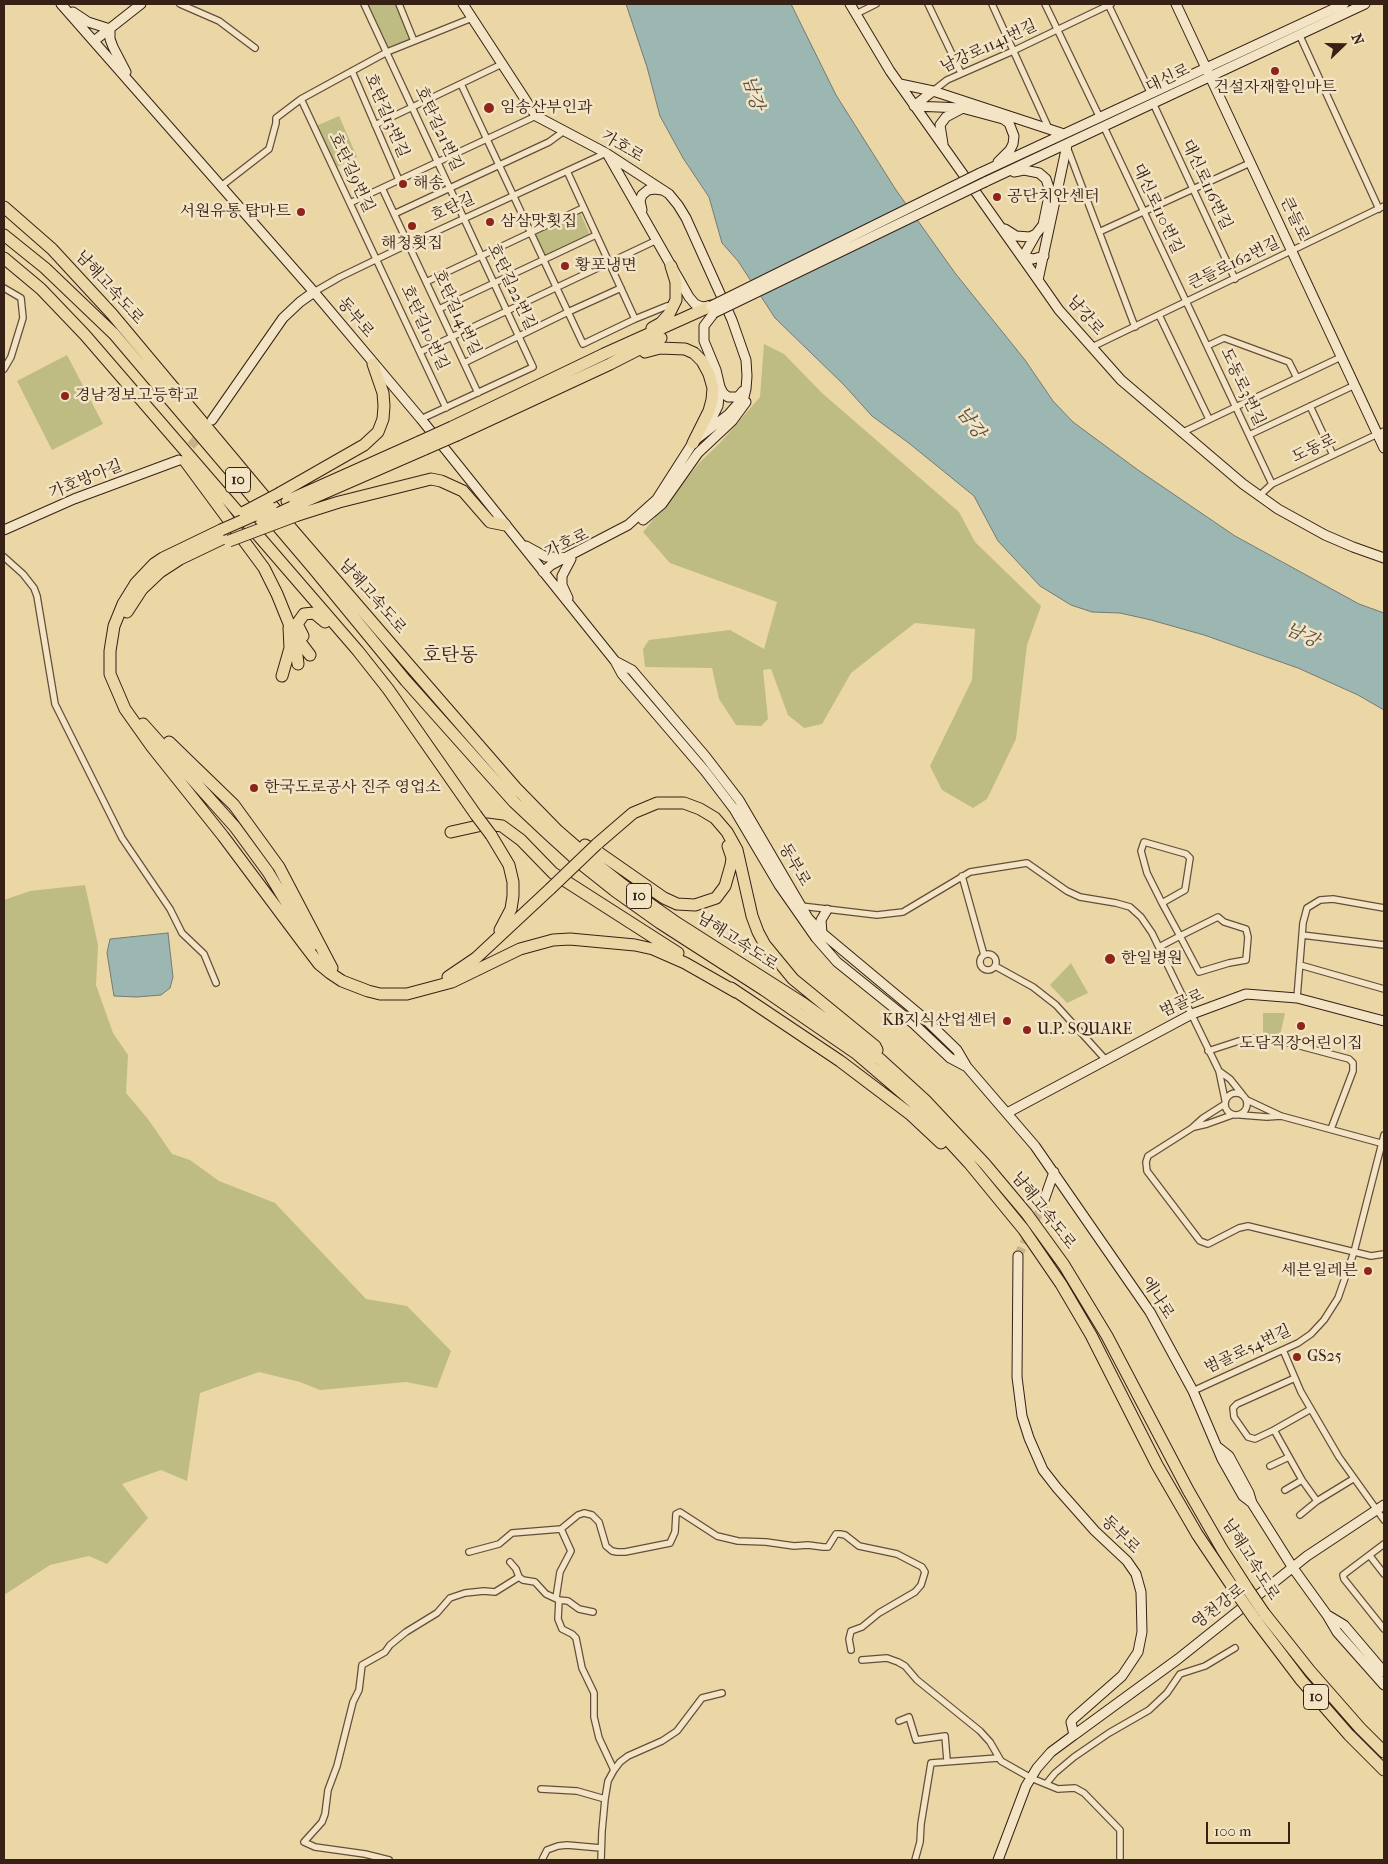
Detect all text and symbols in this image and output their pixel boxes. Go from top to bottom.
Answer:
street label: 남강로1141번길 [938,16,1040,78]
north arrow [1318,20,1368,70]
text: N [1348,31,1367,47]
street label: 대신로 [1143,61,1193,97]
marker: 건설자재할인마트 [1269,65,1281,77]
street label: 호탄길13번길 [360,71,412,161]
water label: 남강 [737,73,767,113]
place label: 건설자재할인마트 [1213,78,1337,98]
street label: 호탄길21번길 [410,84,466,174]
place label: 임송산부인과 [500,98,593,118]
marker: 임송산부인과 [482,101,496,115]
street label: 가호로 [597,127,647,167]
street label: 호탄길9번길 [324,130,378,216]
street label: 대신로116번길 [1177,137,1235,233]
street label: 대신로110번길 [1128,161,1186,257]
place label: 해송 [413,174,444,194]
marker: 해송 [397,178,409,190]
place label: 공단치안센터 [1007,187,1100,207]
street label: 호탄길 [428,190,478,226]
marker: 공단치안센터 [991,191,1003,203]
street label: 큰들로 [1276,194,1312,244]
place label: 서원유통 탑마트 [179,202,291,222]
marker: 서원유통 탑마트 [295,206,307,218]
place label: 삼삼맛횟집 [500,212,577,232]
marker: 삼삼맛횟집 [484,216,496,228]
marker: 해청횟집 [406,220,418,232]
street label: 큰들로162번길 [1185,233,1283,295]
place label: 해청횟집 [381,234,443,254]
street label: 호탄길22번길 [482,240,540,334]
street label: 남해고속도로 [71,247,147,329]
place label: 황포냉면 [575,256,637,276]
marker: 황포냉면 [559,260,571,272]
street label: 호탄길14번길 [428,267,484,359]
street label: 호탄길10번길 [396,282,452,374]
street label: 남강로 [1063,292,1107,340]
street label: 동부로 [333,294,377,342]
street label: 도동로3번길 [1216,345,1268,429]
place label: 경남정보고등학교 [75,386,199,406]
marker: 경남정보고등학교 [59,390,71,402]
water label: 남강 [951,403,989,443]
street label: 도동로 [1289,431,1339,467]
street label: 가호방아길 [47,457,125,503]
road number: 10 [226,468,250,492]
street label: 가호로 [542,526,592,562]
street label: 남해고속도로 [334,556,410,638]
water label: 남강 [1282,619,1322,653]
district label: 호탄동 [422,645,478,667]
place label: 한국도로공사 진주 영업소 [264,778,441,798]
marker: 한국도로공사 진주 영업소 [248,782,260,794]
street label: 동부로 [774,840,814,890]
road number: 10 [626,884,652,908]
street label: 남해고속도로 [693,909,781,975]
place label: 한일병원 [1121,949,1183,969]
marker: 한일병원 [1103,952,1117,966]
street label: 범골로 [1157,986,1207,1022]
place label: KB지식산업센터 [882,1011,997,1031]
marker: KB지식산업센터 [1001,1015,1013,1027]
place label: U.P. SQUARE [1037,1020,1132,1040]
marker: 도담직장어린이집 [1295,1020,1307,1032]
marker: U.P. SQUARE [1021,1024,1033,1036]
place label: 도담직장어린이집 [1239,1034,1363,1054]
street label: 남해고속도로 [1007,1169,1079,1253]
place label: 세븐일레븐 [1281,1261,1358,1281]
marker: 세븐일레븐 [1362,1265,1374,1277]
street label: 에나로 [1137,1273,1177,1323]
street label: 범골로54번길 [1202,1322,1294,1378]
place label: GS25 [1307,1347,1342,1367]
marker: GS25 [1291,1351,1303,1363]
street label: 동부로 [1097,1512,1143,1558]
street label: 남해고속도로 [1217,1516,1283,1604]
street label: 영천강로 [1189,1580,1249,1634]
road number: 10 [1304,1684,1328,1710]
scale bar [1208,1812,1292,1844]
text: 100 m [1214,1822,1252,1840]

